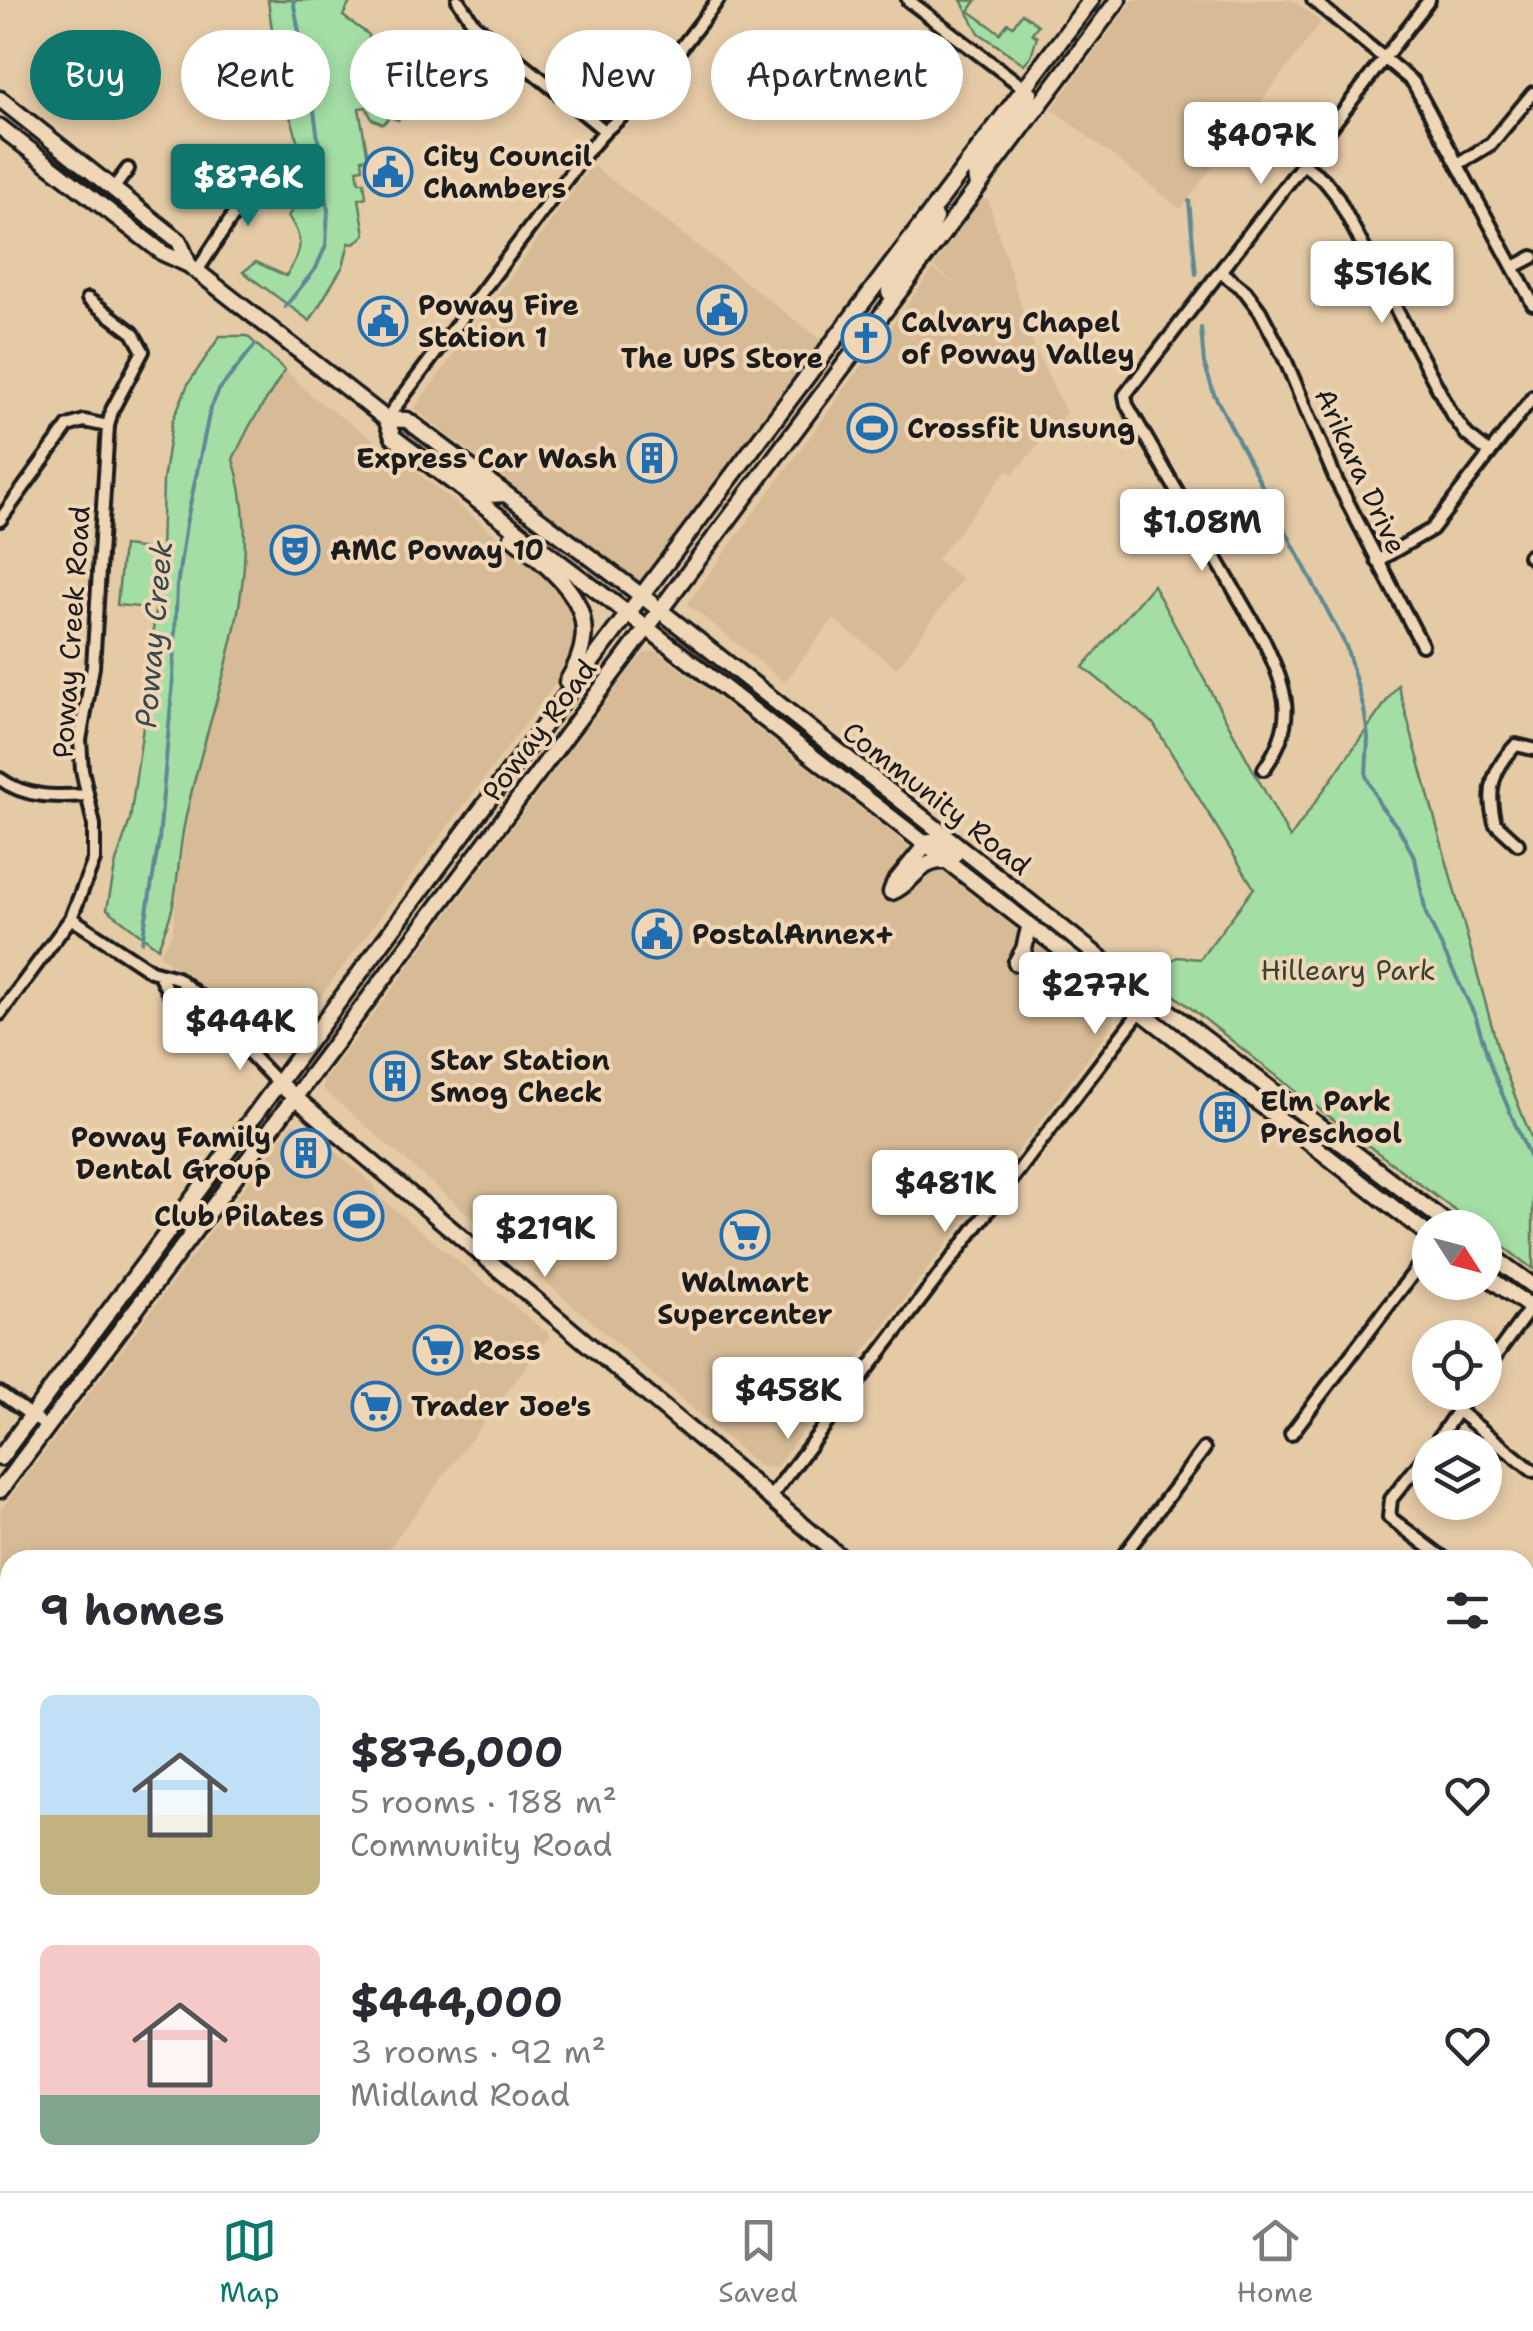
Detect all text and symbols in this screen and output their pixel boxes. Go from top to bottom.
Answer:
chip: Buy [30,30,161,120]
chip: Rent [181,30,330,120]
chip: Filters [350,30,525,120]
chip: New [545,30,691,120]
chip: Apartment [711,30,963,120]
pin: $407K [1191,102,1331,187]
text: $407K [1206,113,1316,156]
place label: City Council Chambers [423,137,593,207]
pin: $876K [178,144,318,229]
public building icon: City Council Chambers [362,146,414,198]
text: $876K [193,155,303,198]
pin: $516K [1312,241,1452,326]
text: $516K [1333,252,1431,295]
public building icon: The UPS Store [696,284,748,336]
place label: Poway Fire Station 1 [418,286,579,356]
public building icon: Poway Fire Station 1 [357,295,409,347]
place label: Calvary Chapel of Poway Valley [901,303,1135,373]
church icon: Calvary Chapel of Poway Valley [840,312,892,364]
place label: The UPS Store [621,339,823,377]
street label: Arikara Drive [1306,382,1416,560]
sports icon: Crossfit Unsung [846,402,898,454]
place label: Crossfit Unsung [907,409,1135,447]
building icon: Express Car Wash [626,432,678,484]
place label: Express Car Wash [356,439,617,477]
pin: $1.08M [1121,489,1283,574]
text: $1.08M [1142,500,1262,543]
street label: Poway Creek Road [43,504,99,760]
theatre icon: AMC Poway 10 [269,524,321,576]
place label: AMC Poway 10 [330,531,544,569]
water label: Poway Creek [125,538,182,729]
street label: Poway Road [473,651,605,809]
street label: Community Road [835,712,1039,884]
public building icon: PostalAnnex+ [631,908,683,960]
place label: PostalAnnex+ [692,915,895,953]
park label: Hilleary Park [1260,951,1436,989]
pin: $277K [1025,952,1165,1037]
text: $277K [1041,963,1149,1006]
pin: $444K [170,988,310,1073]
text: $444K [185,999,295,1042]
place label: Star Station Smog Check [430,1041,610,1111]
building icon: Star Station Smog Check [369,1050,421,1102]
place label: Elm Park Preschool [1260,1082,1402,1152]
building icon: Elm Park Preschool [1199,1091,1251,1143]
place label: Poway Family Dental Group [71,1118,271,1188]
building icon: Poway Family Dental Group [280,1127,332,1179]
pin: $481K [875,1150,1015,1235]
text: $481K [894,1161,996,1204]
sports icon: Club Pilates [333,1190,385,1242]
pin: $219K [475,1195,615,1280]
place label: Club Pilates [154,1197,324,1235]
text: $219K [495,1206,595,1249]
supermarket icon: Walmart Supercenter [719,1209,771,1261]
north arrow [1412,1210,1502,1300]
map controls [1412,1210,1502,1520]
place label: Walmart Supercenter [657,1263,833,1333]
button: locate [1412,1320,1502,1410]
supermarket icon: Ross [412,1324,464,1376]
place label: Ross [473,1331,541,1369]
pin: $458K [718,1357,858,1442]
text: $458K [734,1368,842,1411]
supermarket icon: Trader Joe's [350,1380,402,1432]
place label: Trader Joe's [411,1387,591,1425]
button: layers [1412,1430,1502,1520]
text: 9 homes [40,1582,225,1638]
icon: filters [1440,1583,1495,1638]
text: $876,000 [350,1724,564,1780]
icon: home [120,1735,240,1855]
icon: heart [1440,1768,1495,1823]
text: 5 rooms · 188 m² [350,1780,617,1823]
text: Community Road [350,1823,612,1866]
text: $444,000 [350,1974,563,2030]
icon: home [120,1985,240,2105]
icon: heart [1440,2018,1495,2073]
text: 3 rooms · 92 m² [350,2030,606,2073]
text: Midland Road [350,2073,570,2116]
tab: Map [219,2213,279,2311]
tab: Saved [718,2213,798,2311]
tab: Home [1237,2213,1314,2311]

